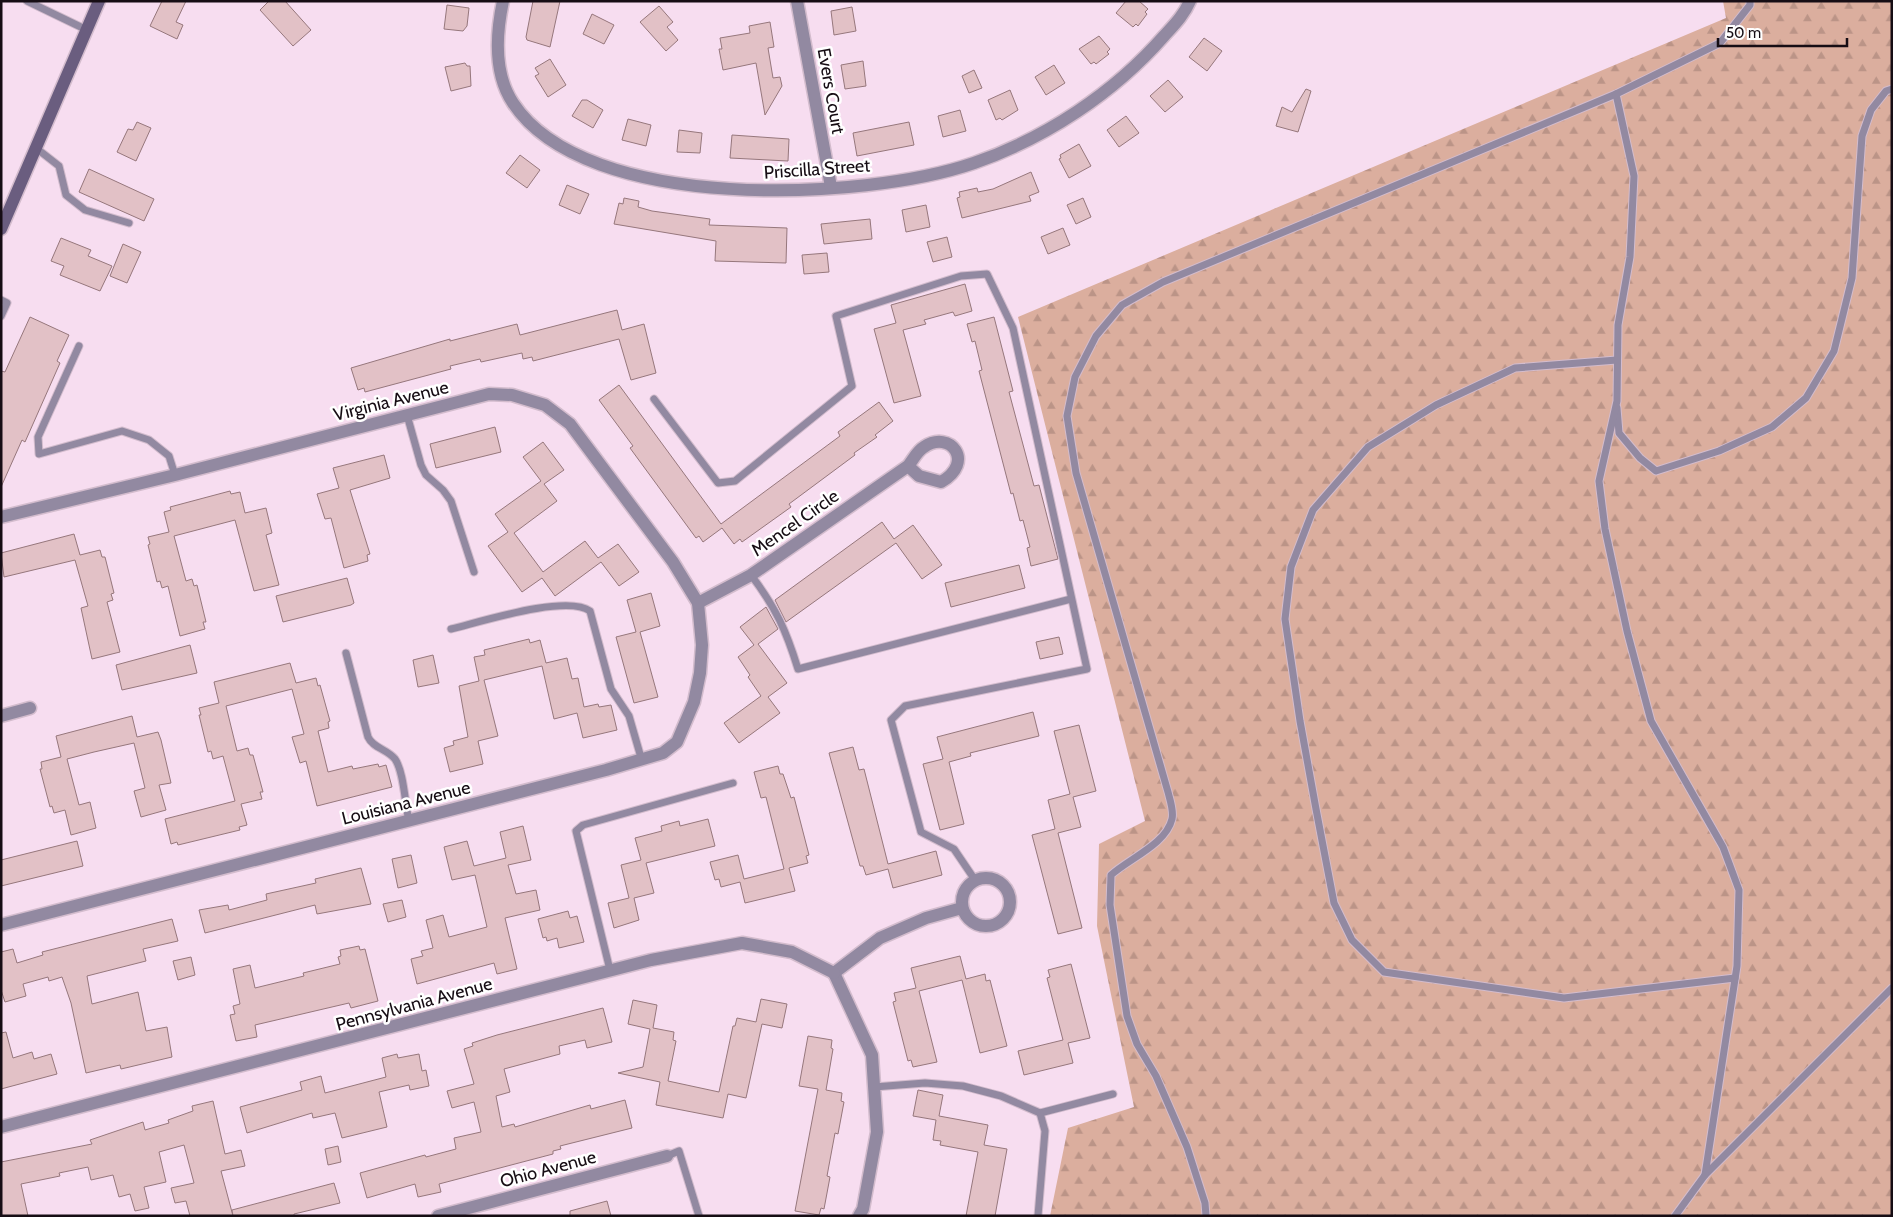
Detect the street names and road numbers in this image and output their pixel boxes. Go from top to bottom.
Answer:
street label: Evers Court [813,46,849,136]
street label: Priscilla Street [763,154,871,184]
street label: Virginia Avenue [331,376,451,426]
street label: Mencel Circle [747,485,843,561]
street label: Louisiana Avenue [339,776,473,830]
street label: Pennsylvania Avenue [333,973,495,1035]
street label: Ohio Avenue [498,1146,598,1192]

